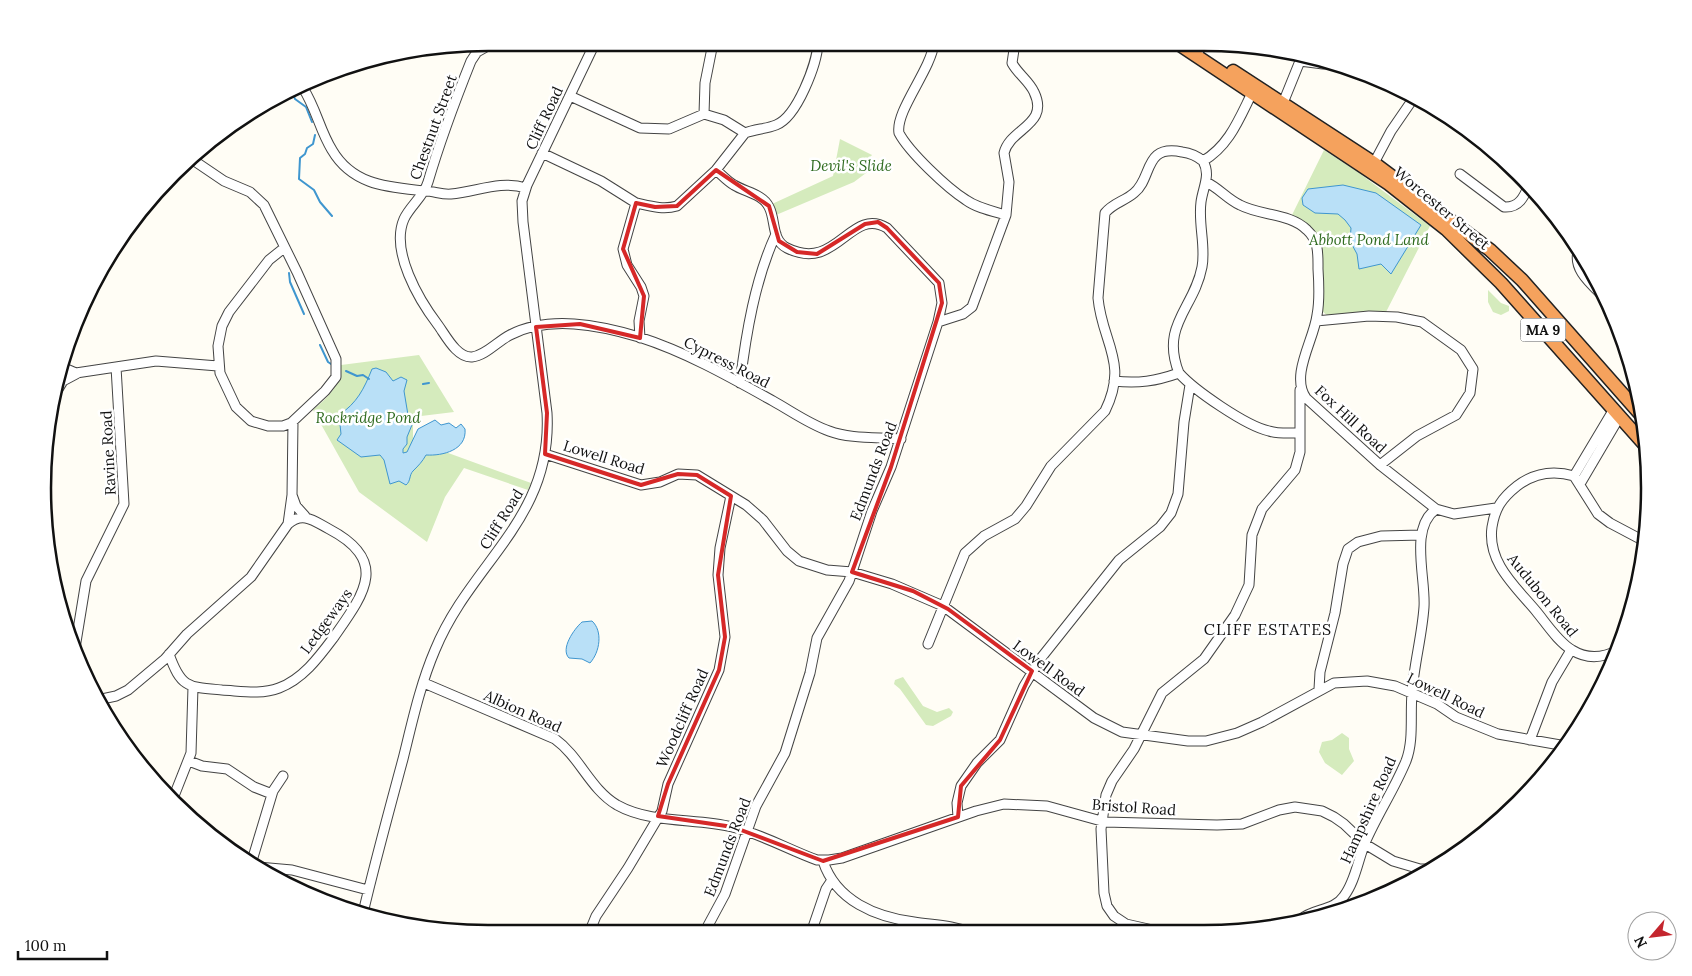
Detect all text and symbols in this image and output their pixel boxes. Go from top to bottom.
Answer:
street label: Chestnut Street [405,72,461,182]
street label: Cliff Road [521,83,567,153]
park label: Devil's Slide [810,156,892,175]
street label: Worcester Street [1390,162,1494,254]
park label: Abbott Pond Land [1308,230,1430,249]
road number: MA 9 [1520,318,1566,342]
street label: Cypress Road [681,332,773,392]
street label: Fox Hill Road [1311,381,1391,457]
park label: Rockridge Pond [315,408,421,427]
street label: Ravine Road [96,410,120,496]
street label: Edmunds Road [845,419,901,523]
street label: Lowell Road [561,436,647,478]
street label: Cliff Road [475,485,527,553]
street label: Audubon Road [1503,549,1582,640]
street label: Ledgeways [296,585,356,657]
district label: CLIFF ESTATES [1204,619,1332,639]
street label: Lowell Road [1009,636,1089,700]
street label: Woodcliff Road [652,666,712,770]
street label: Lowell Road [1404,668,1488,722]
street label: Albion Road [480,685,565,737]
street label: Hampshire Road [1336,754,1400,866]
street label: Edmunds Road [699,795,755,899]
street label: Bristol Road [1091,795,1177,819]
north arrow [1627,911,1677,961]
scale bar [18,928,106,960]
text: N [1630,933,1651,951]
text: 100 m [25,936,66,955]

